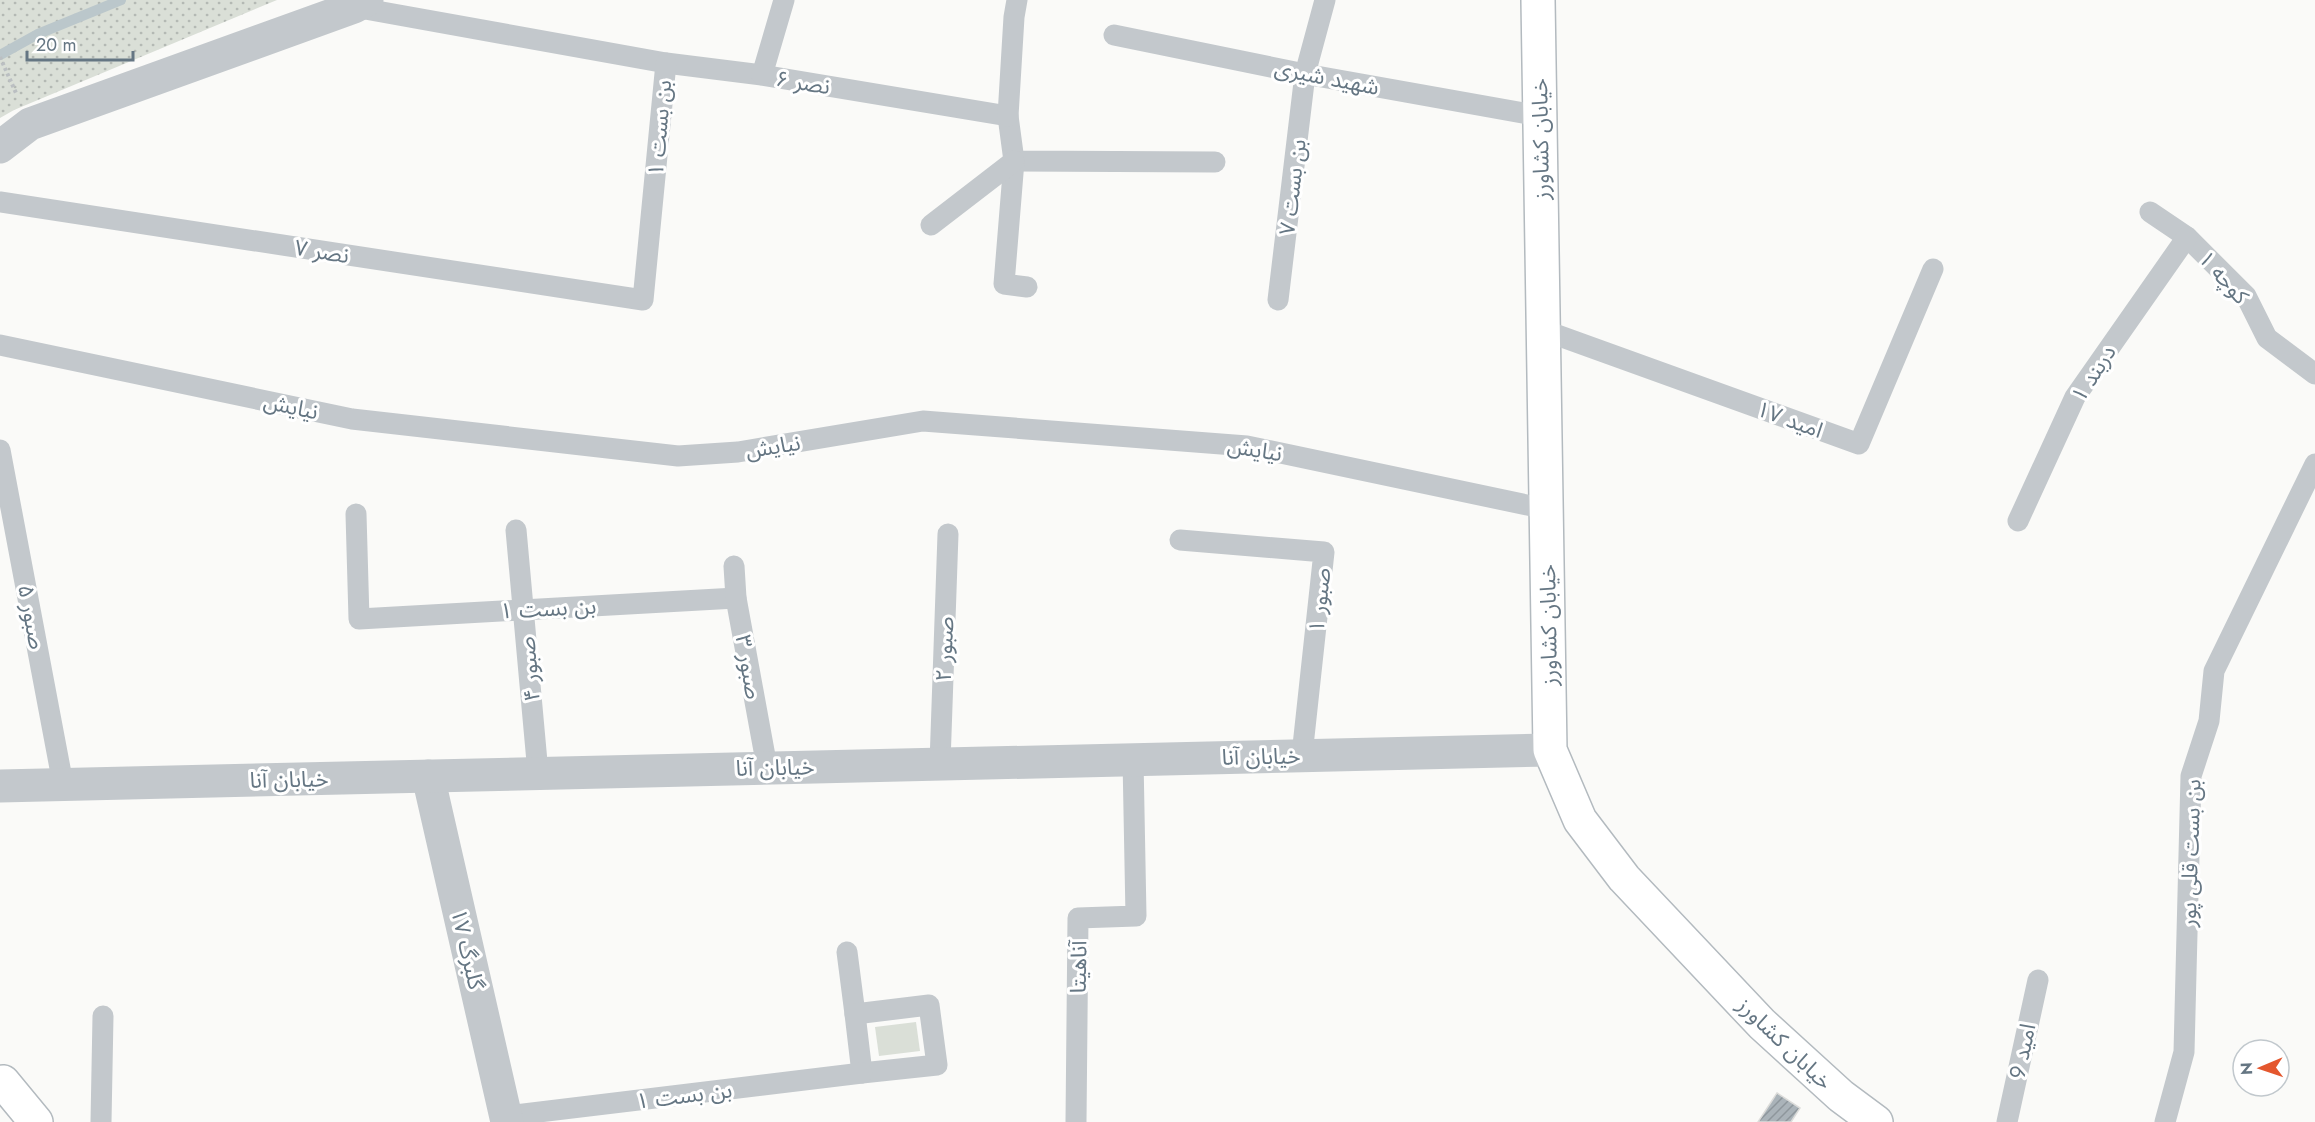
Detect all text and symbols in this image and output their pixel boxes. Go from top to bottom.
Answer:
scale bar [27,24,134,62]
text: 20 m [36,32,76,58]
street label: شهید شیری [1272,51,1382,103]
street label: نصر ۶ [773,62,833,102]
street label: خیابان کشاورز [1523,78,1557,201]
street label: بن بست ۱ [639,79,679,177]
street label: بن بست ۷ [1270,137,1314,237]
street label: نصر ۷ [292,231,352,271]
street label: کوچه ۱ [2191,243,2257,312]
street label: دربند ۱ [2063,338,2123,408]
street label: نیایش [261,385,321,427]
street label: امید ۱۷ [1752,392,1828,446]
street label: نیایش [743,426,803,466]
street label: نیایش [1225,429,1285,469]
street label: خیابان کشاورز [1531,564,1565,687]
street label: صبور ۱ [1300,566,1338,634]
street label: صبور ۵ [10,582,54,652]
street label: بن بست ۱ [499,589,597,627]
street label: صبور ۲ [927,616,961,682]
street label: صبور ۳ [728,632,770,702]
street label: صبور ۴ [510,635,548,703]
street label: خیابان آنا [1221,739,1301,773]
street label: خیابان آنا [735,750,815,784]
street label: خیابان آنا [249,762,329,796]
street label: بن بست قلی پور [2171,778,2209,929]
street label: گلبرگ ۱۷ [443,905,493,994]
street label: آناهیتا [1062,939,1094,994]
street label: خیابان کشاورز [1729,989,1840,1097]
street label: امید 9 [2001,1020,2043,1082]
north arrow [2231,1038,2291,1098]
text: N [2235,1062,2258,1075]
street label: بن بست ۱ [634,1073,734,1117]

